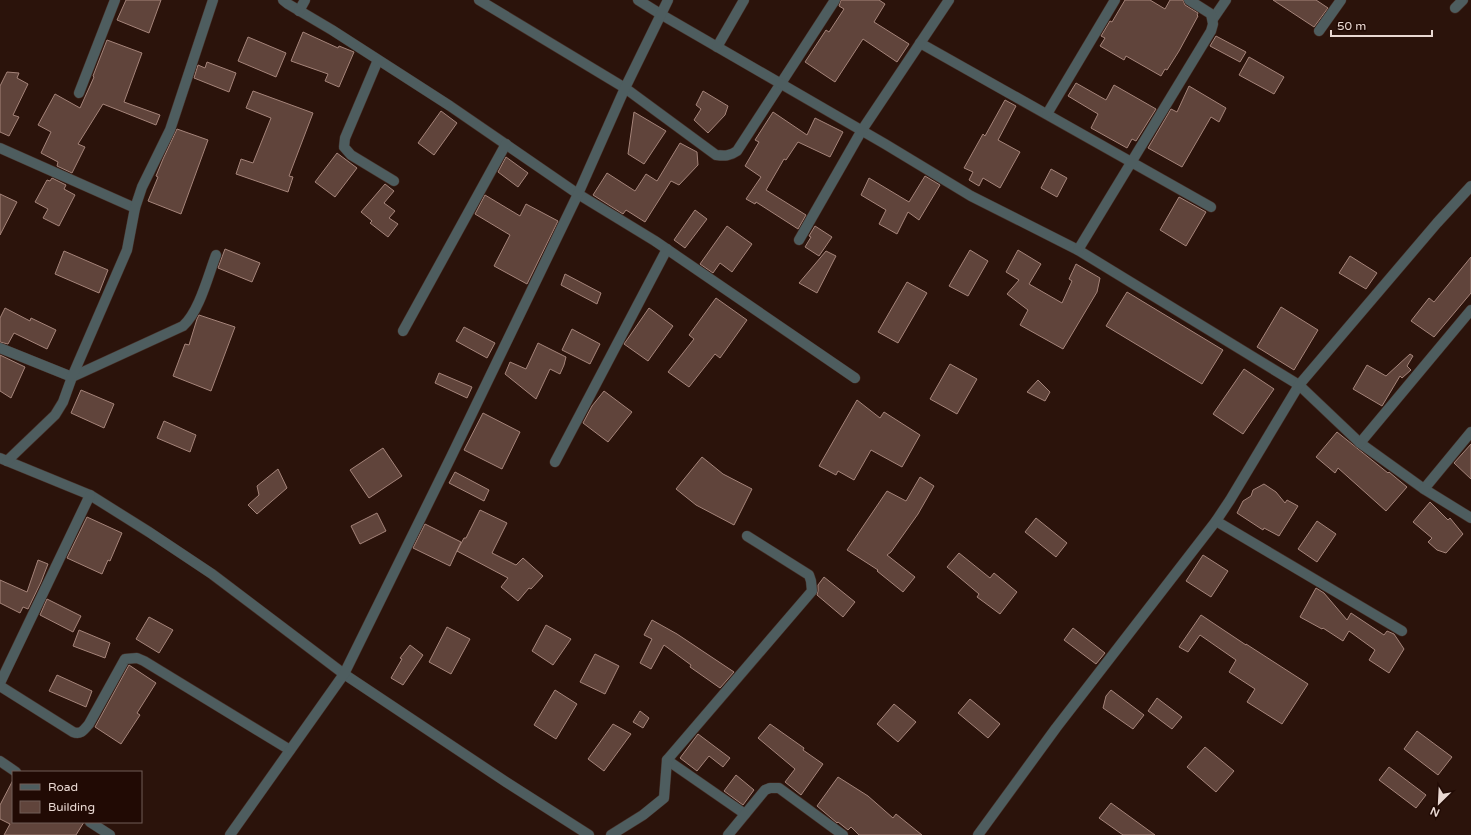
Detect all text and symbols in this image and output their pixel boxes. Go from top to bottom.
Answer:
scale bar [1331,12,1432,38]
text: 50 m [1337,19,1366,33]
legend [12,771,142,823]
text: Road [48,780,78,794]
north arrow [1419,783,1459,823]
text: Building [48,800,95,814]
text: N [1428,804,1442,819]

